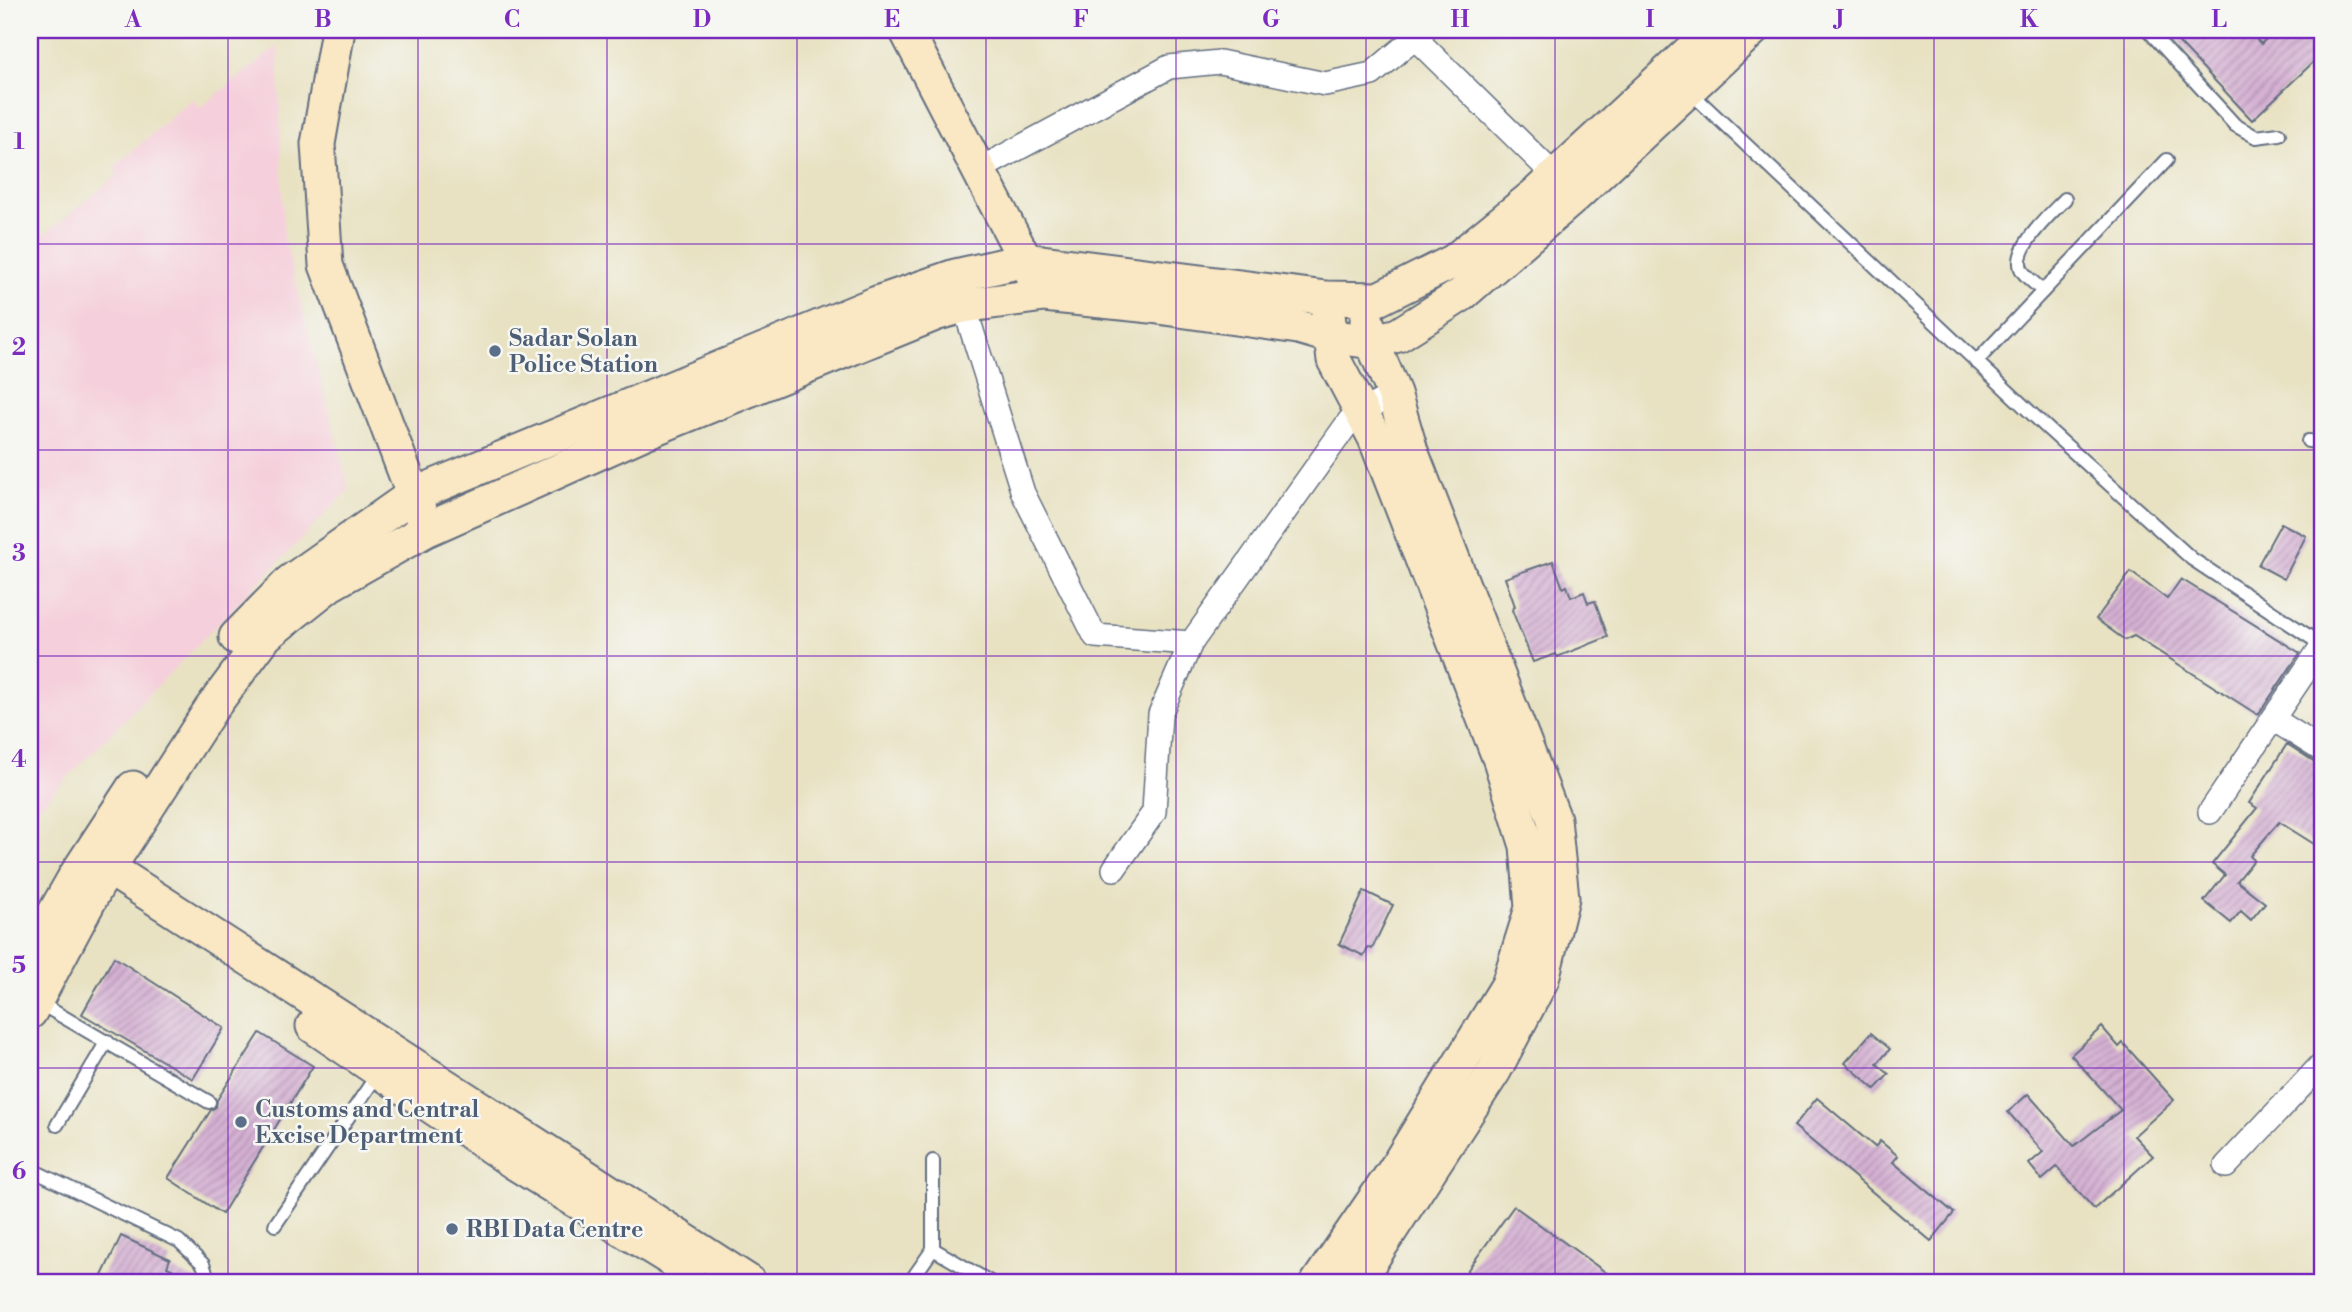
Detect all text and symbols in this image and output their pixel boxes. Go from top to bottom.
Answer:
text: A [124,6,142,34]
text: B [314,6,332,34]
text: C [504,6,520,34]
text: D [693,6,711,34]
text: E [884,6,900,34]
text: F [1073,6,1089,34]
text: G [1262,6,1280,34]
text: H [1451,6,1470,34]
text: I [1646,6,1655,34]
text: J [1833,6,1845,34]
text: K [2020,6,2039,34]
text: L [2211,6,2227,34]
text: 1 [13,128,25,156]
place label: Sadar Solan Police Station [509,325,658,379]
text: 2 [12,334,26,362]
marker: Sadar Solan Police Station [487,343,503,359]
text: 3 [12,540,26,568]
text: 4 [11,746,27,774]
text: 5 [12,952,26,980]
place label: Customs and Central Excise Department [255,1096,480,1150]
marker: Customs and Central Excise Department [233,1114,249,1130]
text: 6 [12,1158,26,1186]
place label: RBI Data Centre [466,1216,643,1244]
marker: RBI Data Centre [444,1221,460,1237]

